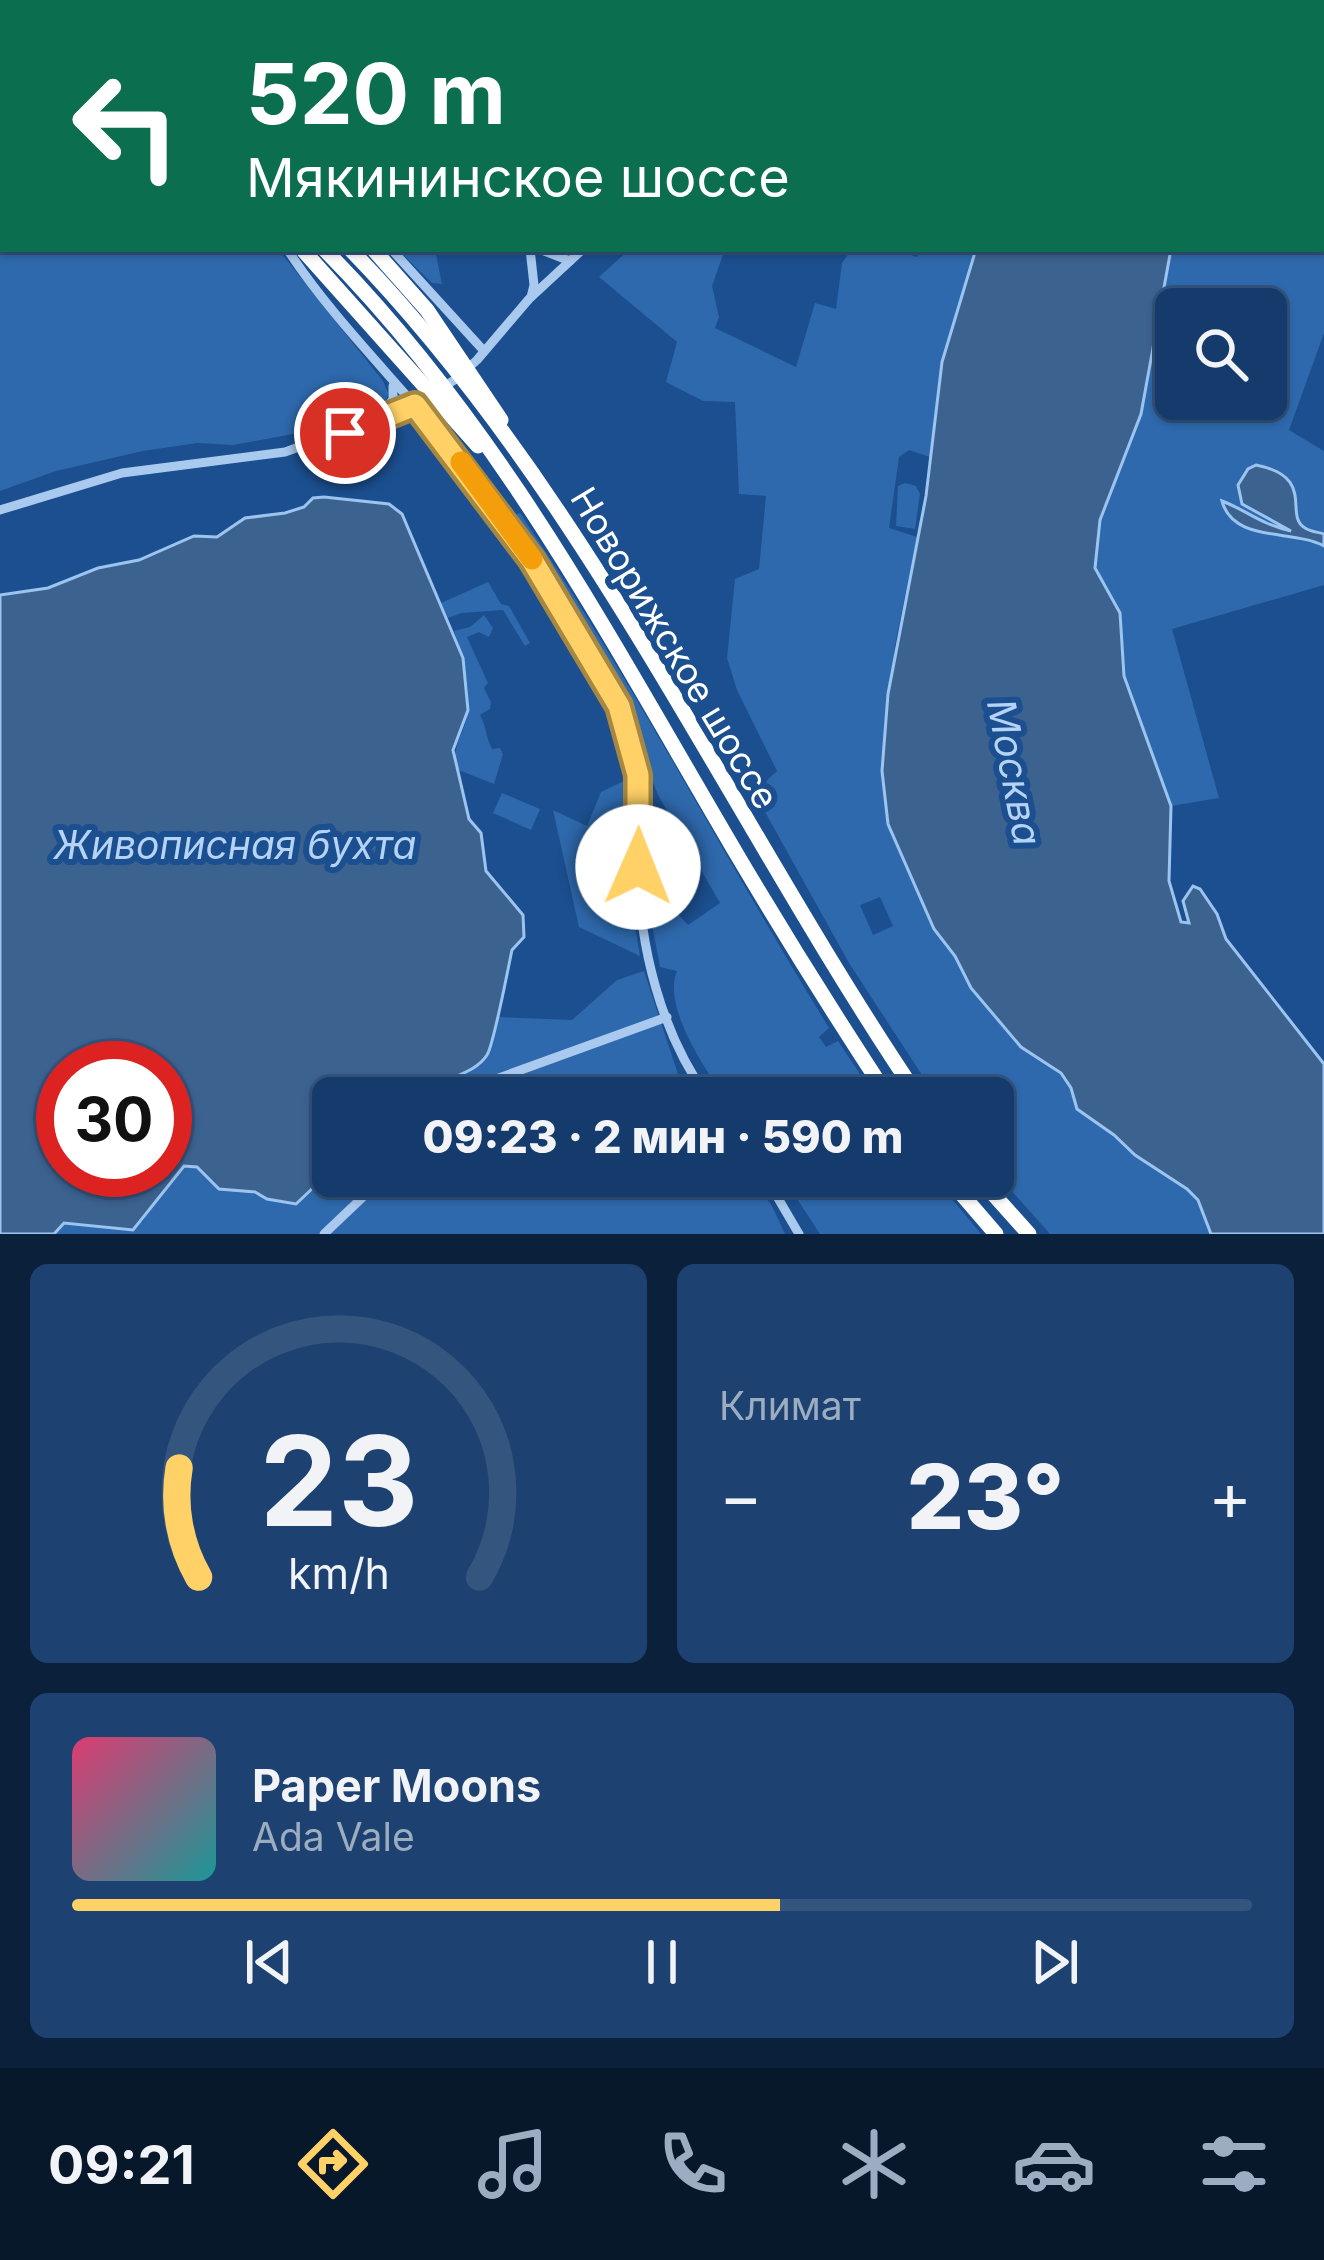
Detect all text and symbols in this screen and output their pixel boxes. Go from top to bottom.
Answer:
text: 520 m [246,43,506,144]
icon: left [48,48,204,204]
text: Мякининское шоссе [246,145,790,210]
map controls [1155,288,1287,420]
button: search [1155,288,1287,420]
pin [294,382,396,484]
icon: arrive [312,400,378,466]
street label: Новорижское шоссе [562,479,788,817]
water label: Москва [978,695,1052,849]
position arrow [575,804,701,930]
water label: Живописная бухта [53,821,416,868]
speed limit sign: 30 [36,1041,192,1197]
text: 09:23 · 2 мин · 590 m [423,1109,903,1164]
text: Климат [719,1382,861,1429]
text: 23 [259,1405,418,1556]
text: 23° [907,1442,1064,1551]
text: − [719,1456,763,1536]
text: + [1208,1456,1252,1536]
text: km/h [288,1546,389,1598]
text: Paper Moons [252,1758,541,1813]
text: Ada Vale [252,1813,415,1860]
icon: previous [236,1929,302,1995]
icon: pause [629,1929,695,1995]
icon: next [1022,1929,1088,1995]
icon: directions [291,2122,375,2206]
icon: music [471,2122,555,2206]
icon: phone [651,2122,735,2206]
icon: climate [832,2122,916,2206]
icon: car [1012,2122,1096,2206]
icon: filters [1192,2122,1276,2206]
text: 09:21 [48,2132,195,2197]

